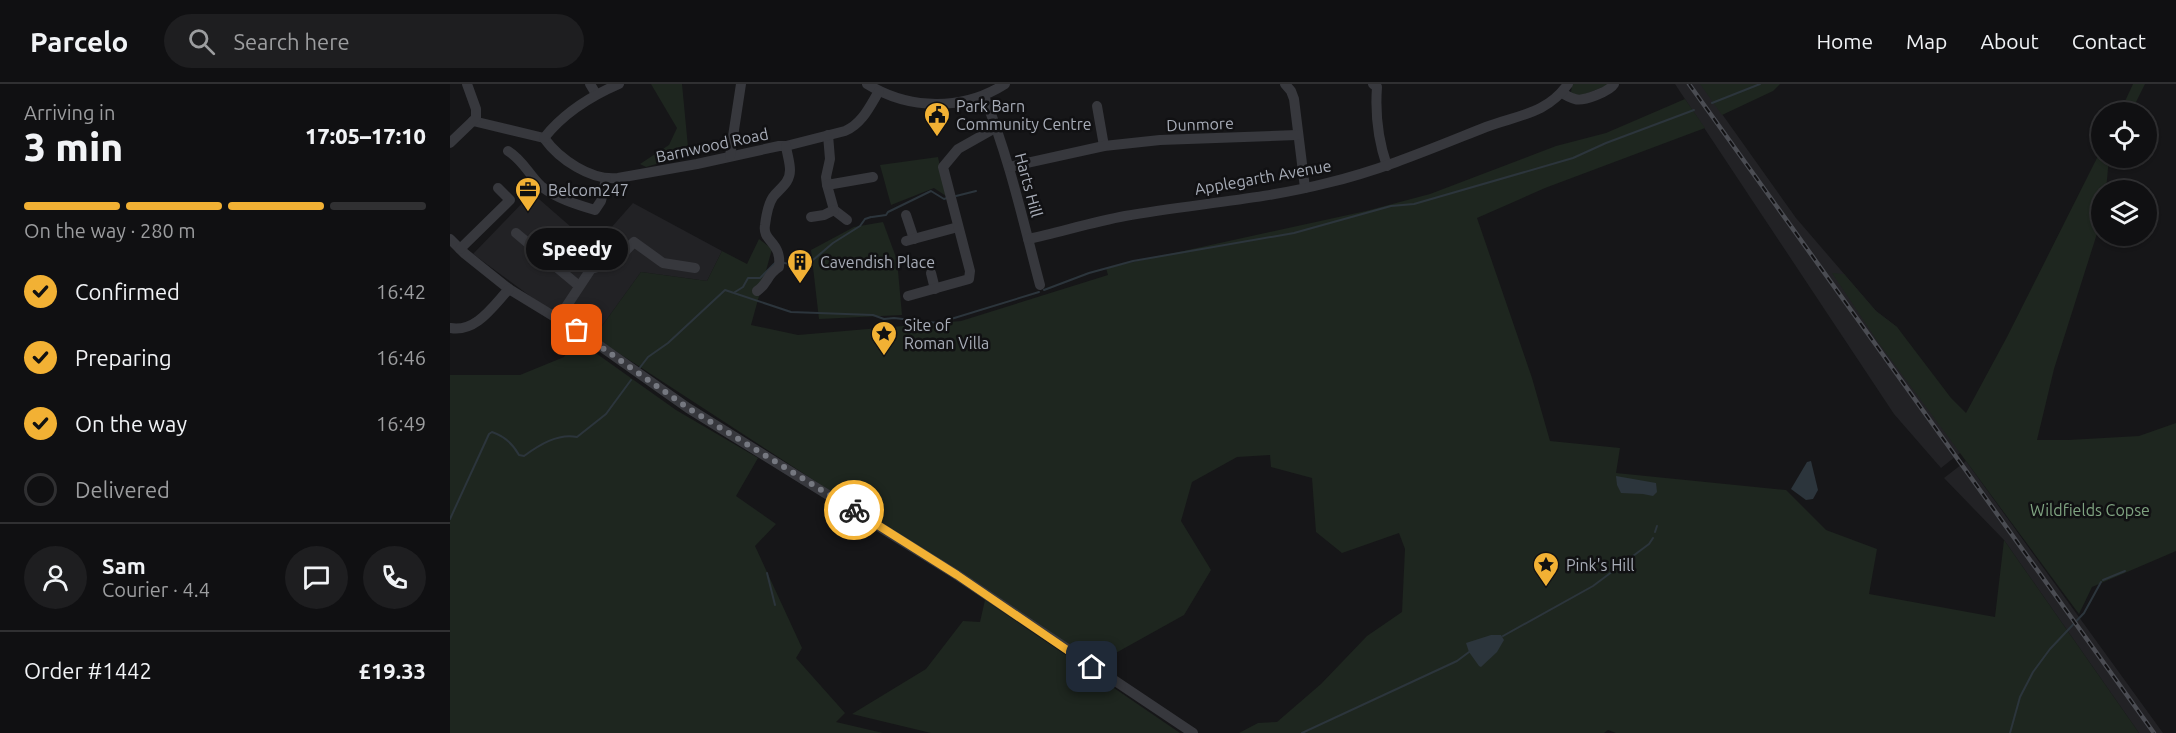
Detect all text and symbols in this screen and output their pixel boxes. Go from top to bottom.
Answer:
search box [164,14,584,68]
icon: search [185,25,218,58]
text: Parcelo [30,26,128,57]
text: Search here [233,29,350,54]
text: Home [1816,29,1873,53]
text: Map [1906,29,1947,53]
text: About [1980,29,2039,53]
text: Contact [2072,29,2146,53]
place label: Park Barn Community Centre [956,97,1092,133]
public building icon: Park Barn Community Centre [922,100,952,138]
text: Arriving in [24,101,115,124]
map controls [2091,102,2157,246]
button: locate [2091,102,2157,168]
street label: Dunmore [1166,114,1234,134]
text: 17:05–17:10 [305,123,426,148]
street label: Barnwood Road [654,124,770,166]
text: 3 min [24,125,123,168]
street label: Harts Hill [1012,151,1046,219]
street label: Applegarth Avenue [1193,156,1333,198]
office icon: Belcom247 [513,175,543,213]
button: layers [2091,180,2157,246]
place label: Belcom247 [548,181,629,199]
text: On the way · 280 m [24,219,196,242]
callout: Speedy [526,228,628,270]
text: Speedy [542,237,612,260]
building icon: Cavendish Place [785,247,815,285]
place label: Cavendish Place [820,253,935,271]
icon: check [24,275,57,308]
text: Confirmed [75,279,180,304]
text: 16:42 [376,280,426,303]
pin [551,304,602,355]
icon: bag [560,313,593,346]
place label: Site of Roman Villa [904,316,989,352]
place icon: Site of Roman Villa [869,319,899,357]
icon: check [24,341,57,374]
text: Preparing [75,345,172,370]
text: 16:46 [376,346,426,369]
icon: check [24,407,57,440]
text: On the way [75,411,187,436]
text: 16:49 [376,412,426,435]
text: Delivered [75,477,170,502]
courier [824,480,884,540]
icon: bike [838,494,871,527]
park label: Wildfields Copse [2030,501,2150,519]
button: person [24,546,87,609]
button: chat [285,546,348,609]
button: phone [363,546,426,609]
place icon: Pink's Hill [1531,550,1561,588]
text: Sam [102,553,146,578]
place label: Pink's Hill [1566,556,1635,574]
text: Courier · 4.4 [102,578,210,601]
pin [1066,641,1117,692]
icon: home [1075,650,1108,683]
text: Order #1442 [24,658,152,683]
text: £19.33 [359,658,426,683]

